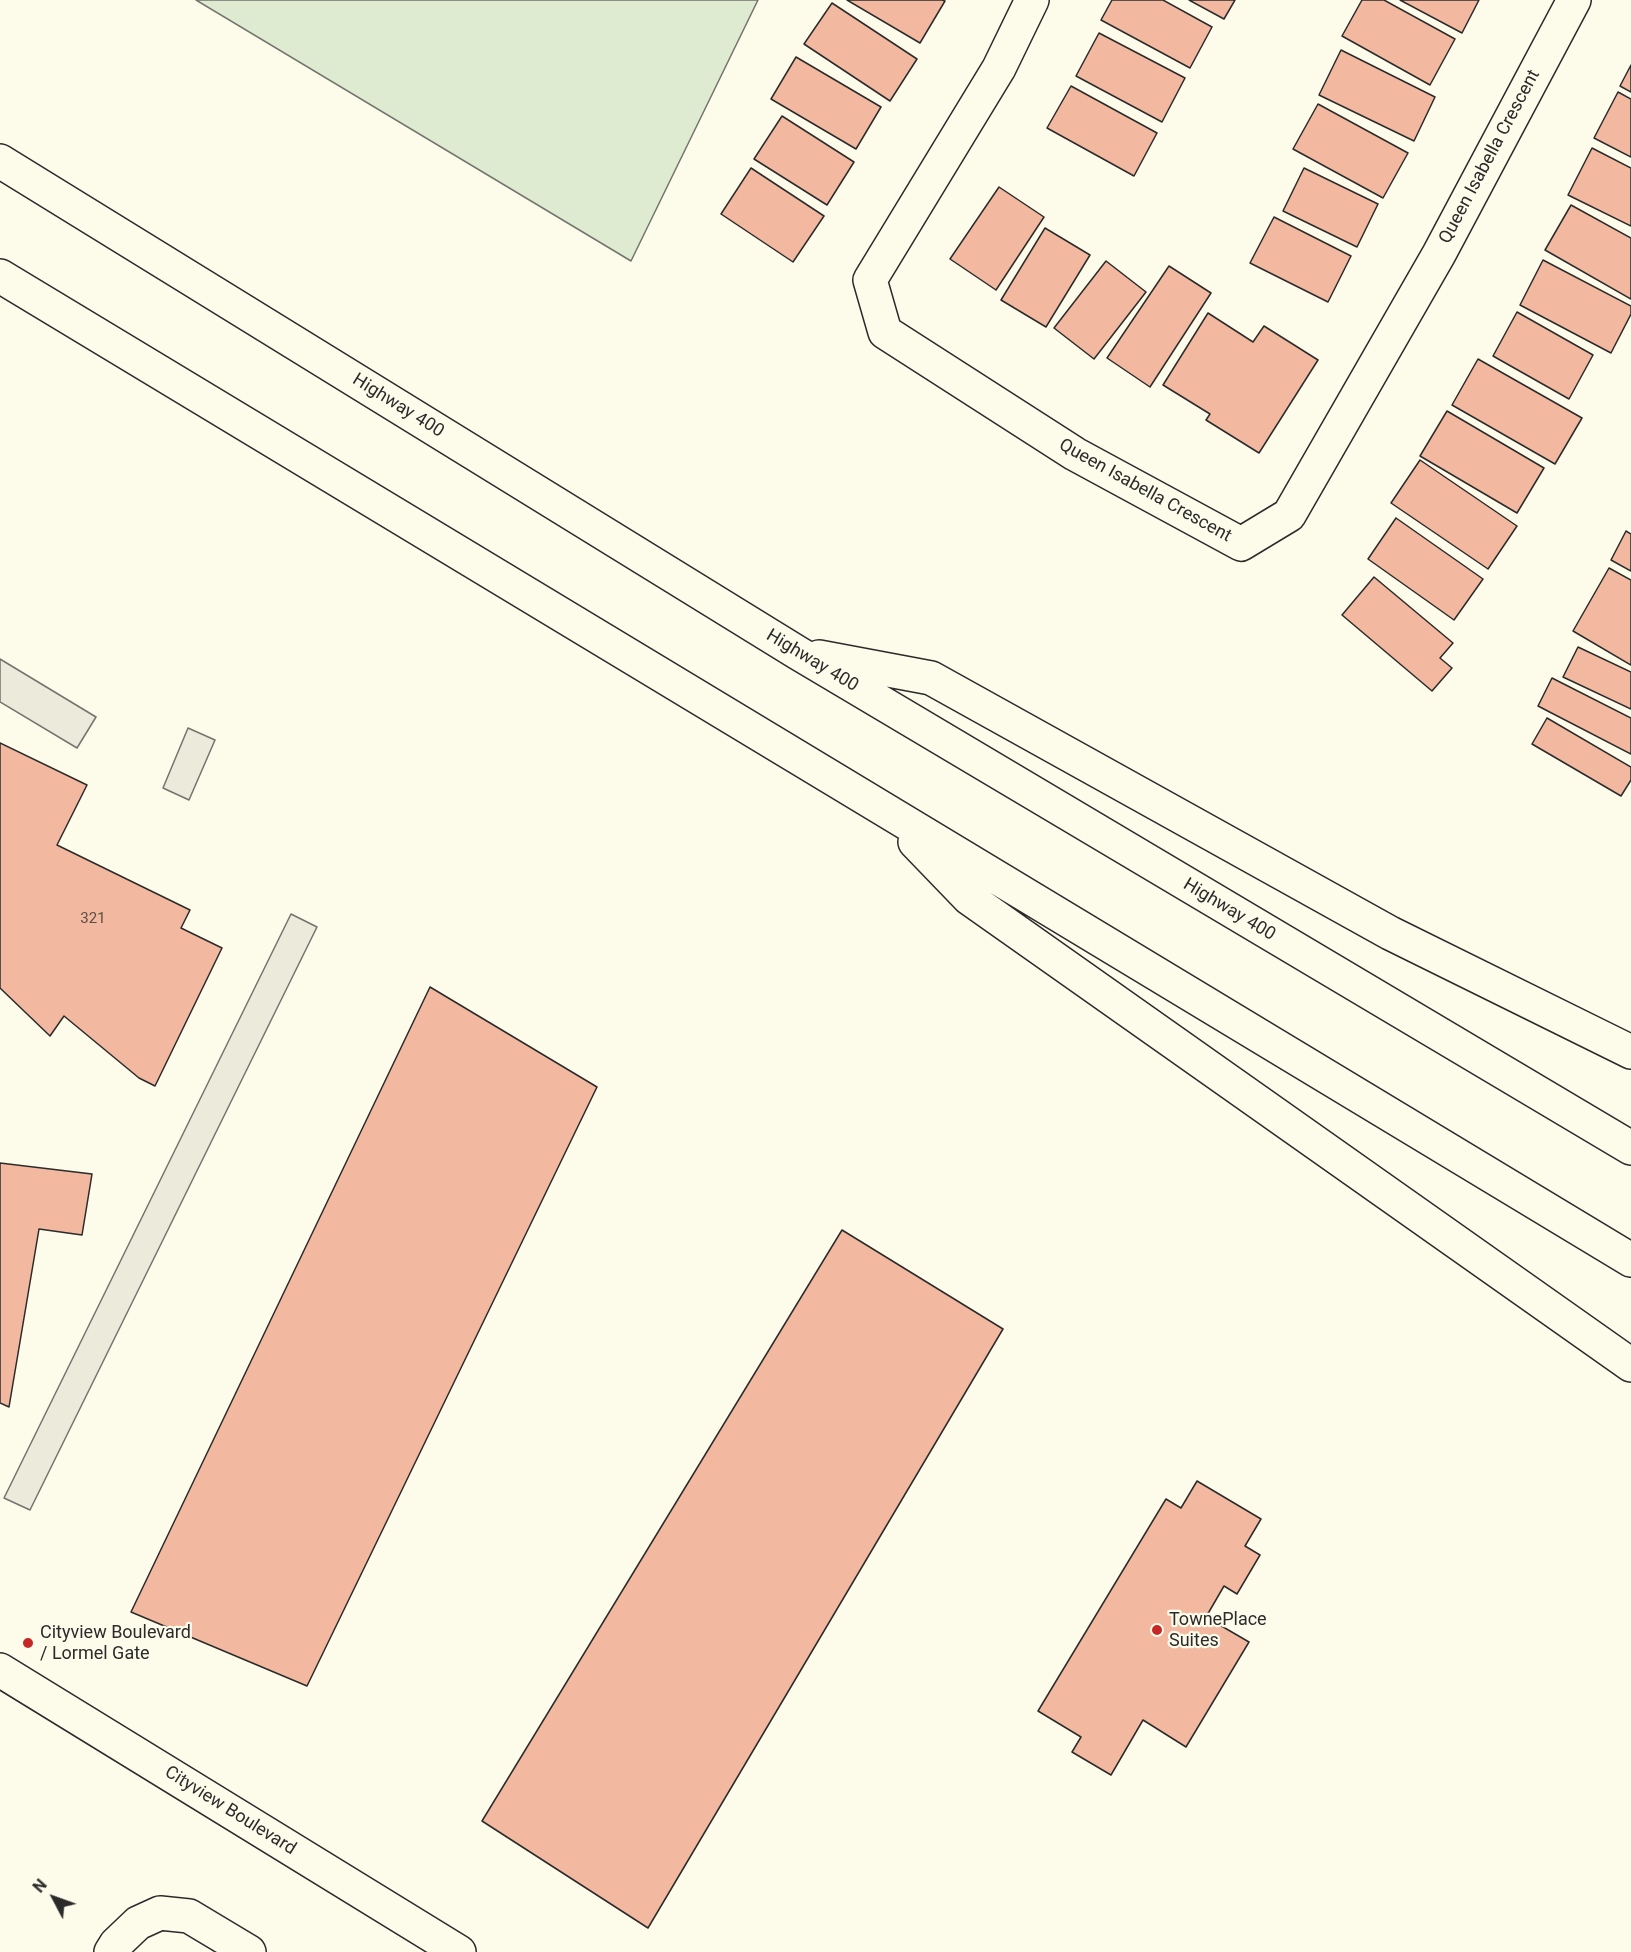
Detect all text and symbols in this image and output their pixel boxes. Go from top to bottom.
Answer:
street label: Queen Isabella Crescent [1435,66,1545,248]
street label: Highway 400 [348,369,448,443]
street label: Queen Isabella Crescent [1055,435,1235,547]
street label: Highway 400 [762,625,862,697]
street label: Highway 400 [1179,874,1279,946]
house number: 321 [80,910,106,928]
place label: TownePlace Suites [1169,1609,1267,1652]
place label: Cityview Boulevard / Lormel Gate [40,1622,191,1664]
marker: TownePlace Suites [1150,1623,1164,1637]
marker: Cityview Boulevard / Lormel Gate [21,1636,35,1650]
street label: Cityview Boulevard [160,1762,300,1860]
north arrow [24,1868,84,1928]
text: N [29,1875,51,1896]

